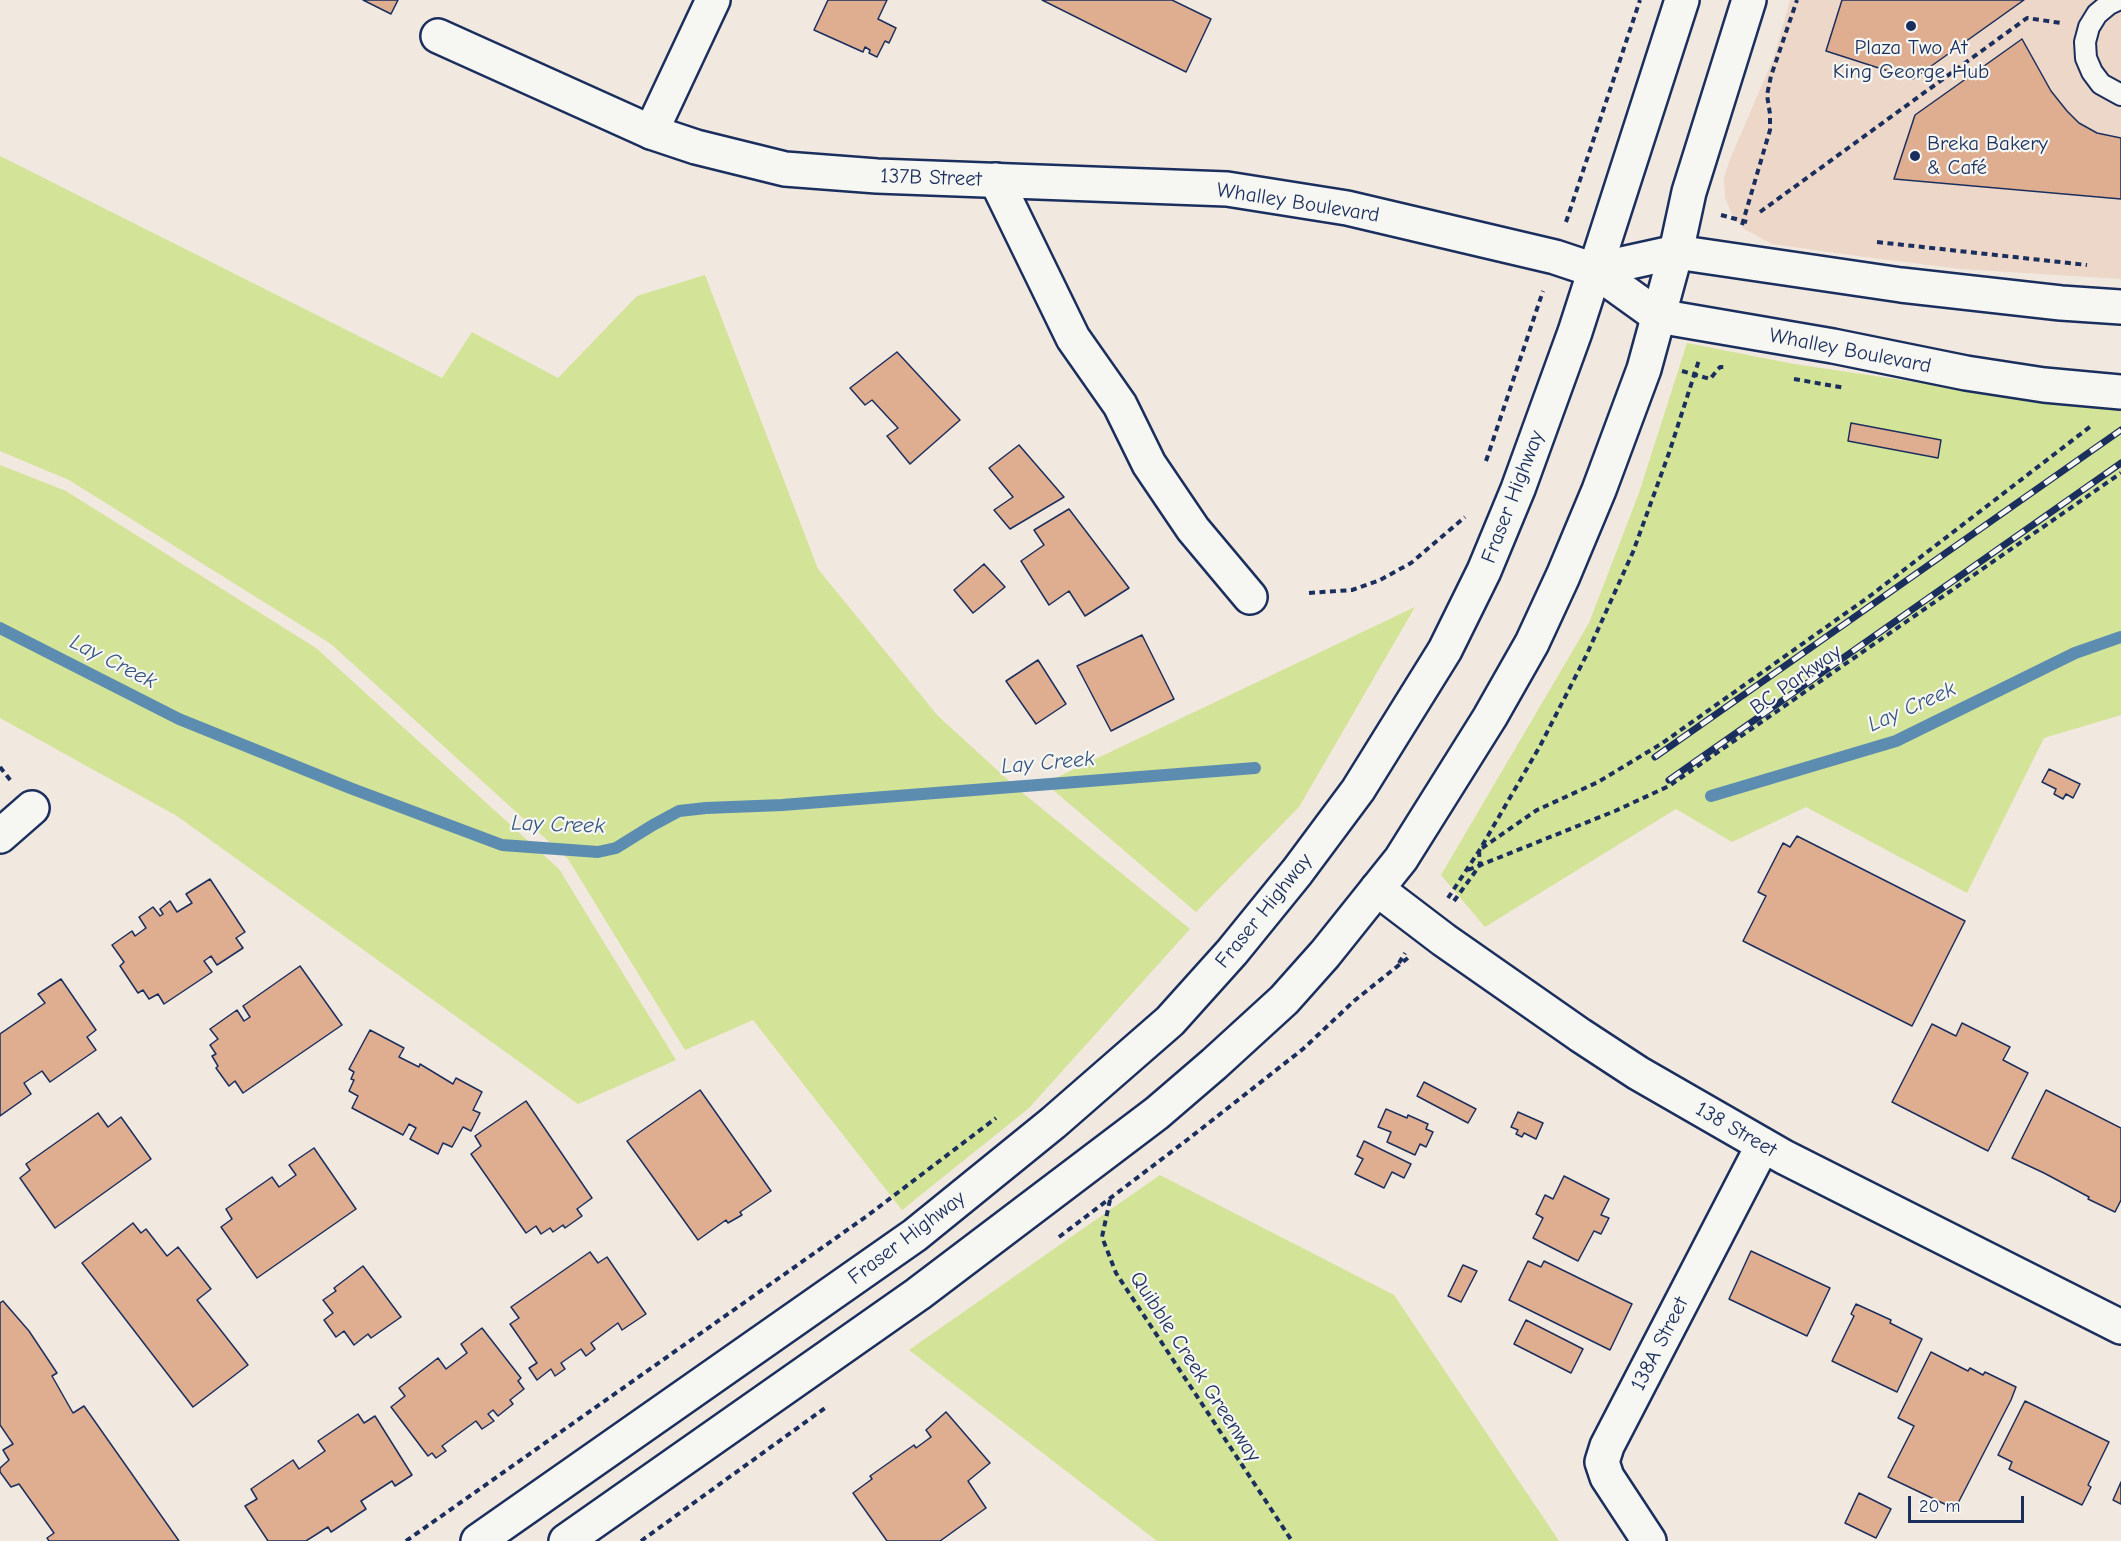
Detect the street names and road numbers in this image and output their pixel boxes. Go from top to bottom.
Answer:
street label: 137B Street [880,164,982,192]
street label: Whalley Boulevard [1215,178,1381,228]
street label: Whalley Boulevard [1767,323,1933,379]
street label: Fraser Highway [1476,427,1550,567]
street label: BC Parkway [1746,639,1846,721]
street label: Fraser Highway [1210,849,1318,973]
street label: 138 Street [1691,1097,1781,1163]
street label: Fraser Highway [843,1186,971,1290]
street label: Quibble Creek Greenway [1124,1267,1266,1467]
street label: 138A Street [1626,1293,1694,1395]

